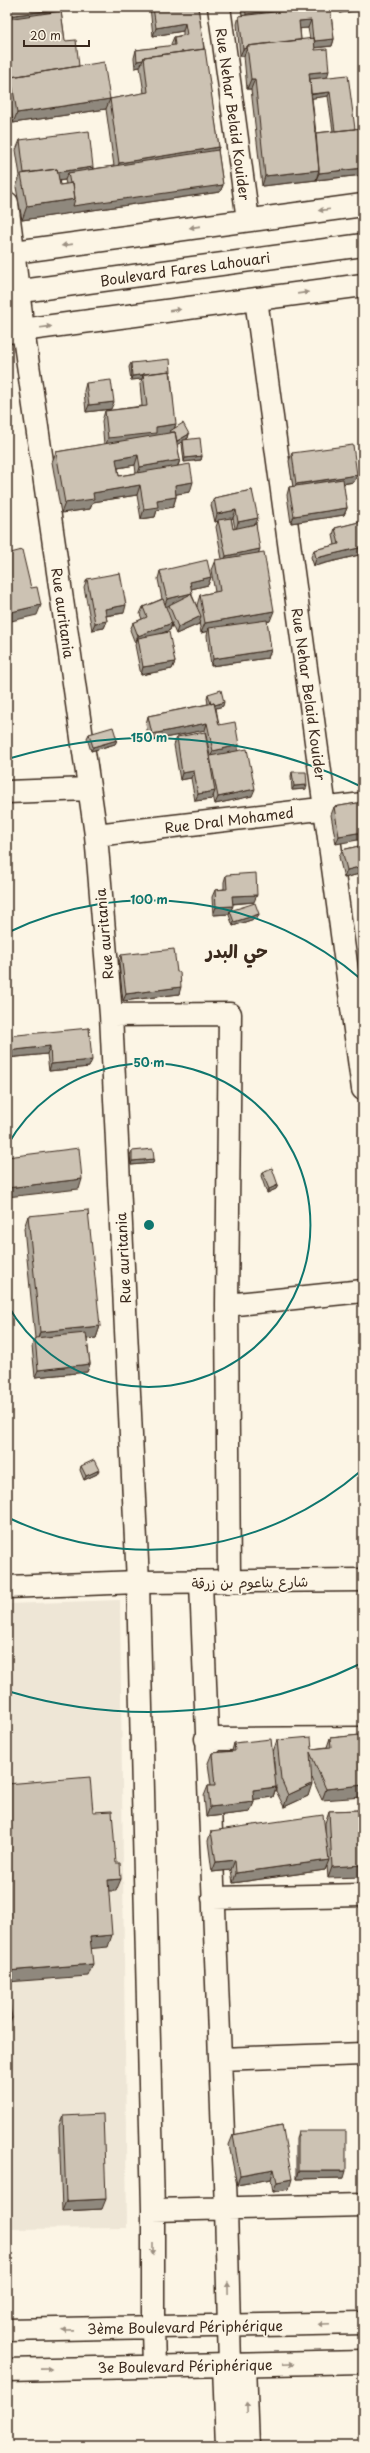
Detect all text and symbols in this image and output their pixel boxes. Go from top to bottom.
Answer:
scale bar [24,22,89,48]
text: 20 m [30,26,61,44]
street label: Rue Nehar Belaid Kouider [211,27,256,202]
one-way arrow [318,207,330,213]
one-way arrow [189,224,201,230]
one-way arrow [61,242,73,248]
street label: Boulevard Fares Lahouari [98,247,272,291]
one-way arrow [297,290,310,296]
one-way arrow [169,307,181,313]
one-way arrow [40,324,52,330]
street label: Rue auritania [46,566,80,660]
street label: Rue Nehar Belaid Kouider [287,607,332,782]
text: 150 m [131,728,167,746]
street label: Rue Dral Mohamed [163,802,295,838]
street label: Rue auritania [90,887,118,980]
text: 100 m [130,890,168,908]
district label: حي البدر [204,937,268,968]
text: 50 m [133,1053,165,1071]
street label: Rue auritania [110,1211,136,1304]
centre of rings [142,1218,156,1232]
street label: شارع بناعوم بن زرقة [191,1570,309,1596]
one-way arrow [150,2243,156,2256]
one-way arrow [225,2281,231,2294]
street label: 3ème Boulevard Périphérique [87,2315,283,2339]
one-way arrow [317,2321,330,2327]
one-way arrow [62,2326,74,2333]
street label: 3e Boulevard Périphérique [97,2354,273,2378]
one-way arrow [282,2361,295,2367]
one-way arrow [40,2366,52,2373]
one-way arrow [243,2401,250,2413]

